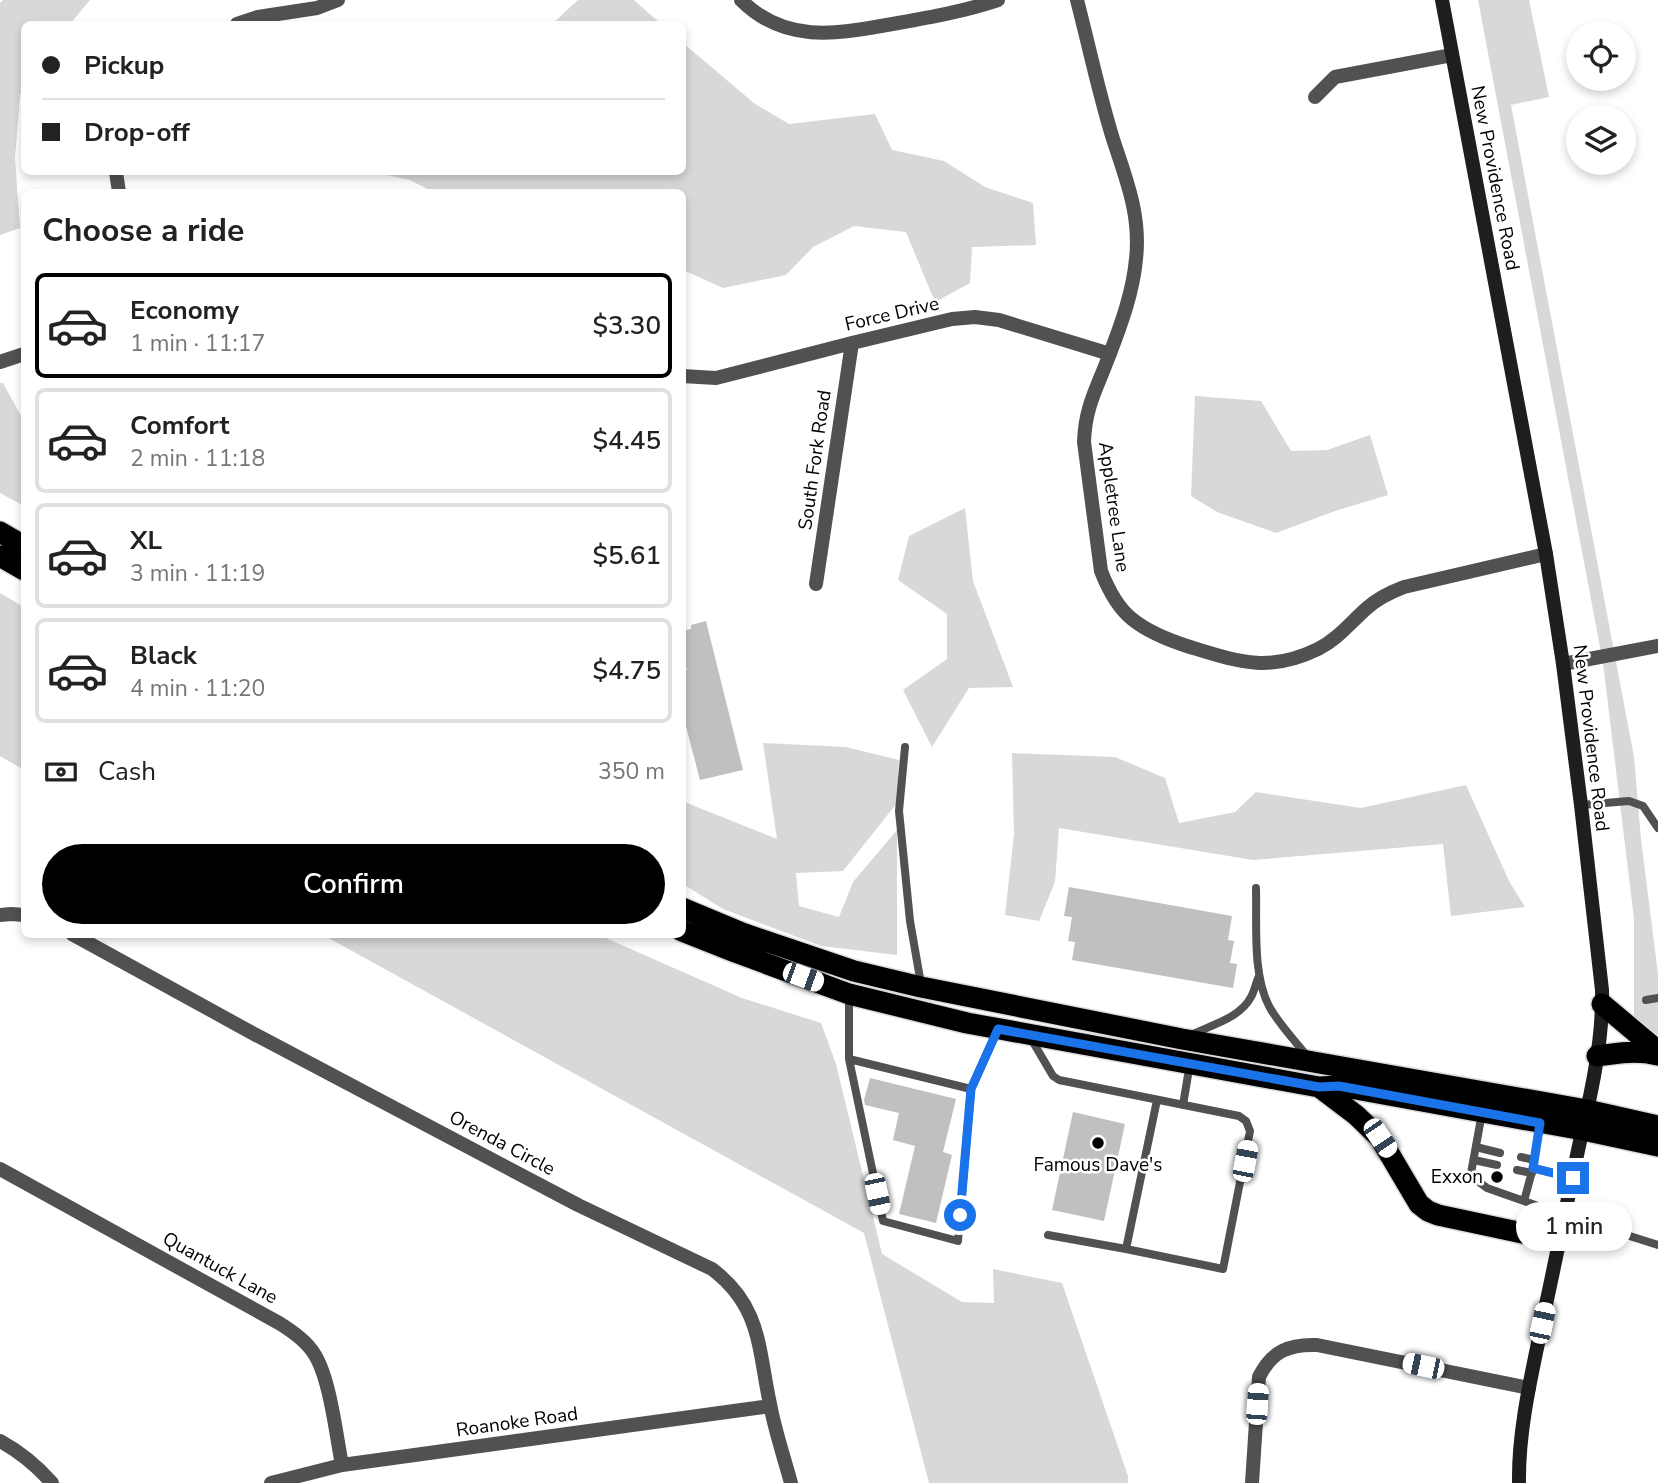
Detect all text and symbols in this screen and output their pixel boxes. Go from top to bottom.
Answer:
map controls [1566,21,1636,175]
button: locate [1566,21,1636,91]
text: Pickup [84,48,164,83]
street label: New Providence Road [1464,83,1526,273]
button: layers [1566,105,1636,175]
text: Drop-off [84,115,190,150]
text: Choose a ride [42,209,244,252]
street label: Force Drive [842,291,942,337]
text: Economy [130,293,239,328]
icon: car [46,294,109,357]
text: $3.30 [592,308,661,343]
text: 1 min · 11:17 [130,328,265,359]
street label: South Fork Road [792,388,838,532]
text: Comfort [130,408,230,443]
icon: car [46,409,109,472]
text: $4.45 [592,423,661,458]
street label: Appletree Lane [1092,440,1136,574]
text: 2 min · 11:18 [130,443,265,474]
text: XL [130,523,162,558]
icon: car [46,524,109,587]
text: $5.61 [592,538,661,573]
text: 3 min · 11:19 [130,558,265,589]
text: Black [130,638,197,673]
icon: car [46,639,109,702]
street label: New Providence Road [1567,643,1615,833]
text: $4.75 [592,653,661,688]
text: 4 min · 11:20 [130,673,265,704]
icon: cash [42,753,80,791]
text: Cash [98,754,156,789]
text: 350 m [598,756,665,787]
button: Confirm [42,844,665,924]
car [780,960,827,994]
street label: Orenda Circle [444,1104,560,1182]
car [1360,1115,1401,1161]
marker: Famous Dave's [1090,1135,1106,1151]
car [1231,1138,1260,1184]
place label: Famous Dave's [1034,1152,1162,1178]
route end [1557,1162,1589,1194]
place label: Exxon [1431,1164,1483,1190]
marker: Exxon [1489,1169,1505,1185]
car [863,1171,892,1217]
route start [944,1199,976,1231]
callout: 1 min [1515,1202,1631,1252]
text: 1 min [1545,1211,1603,1242]
street label: Quantuck Lane [158,1226,282,1310]
car [1528,1300,1557,1346]
car [1401,1351,1446,1381]
car [1246,1382,1269,1426]
street label: Roanoke Road [454,1401,580,1443]

